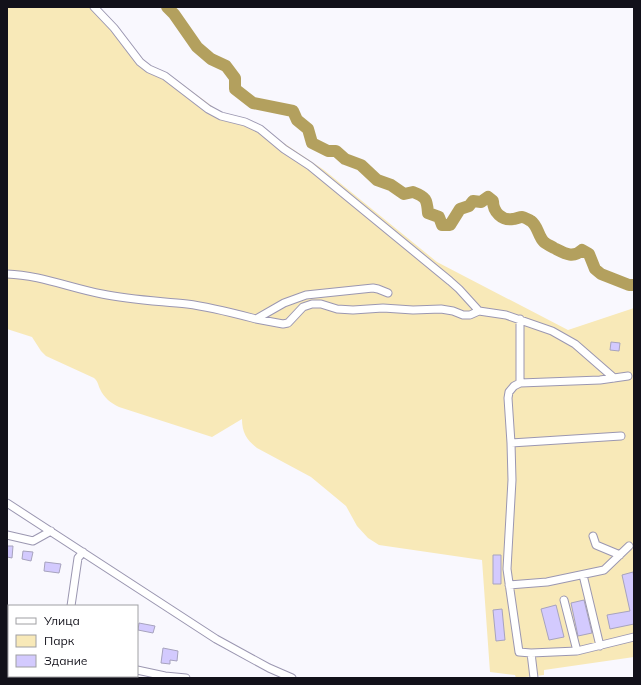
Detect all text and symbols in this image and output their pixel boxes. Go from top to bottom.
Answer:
legend [8,605,138,677]
text: Улица [43,613,80,628]
text: Парк [44,633,75,648]
text: Здание [44,653,88,668]

